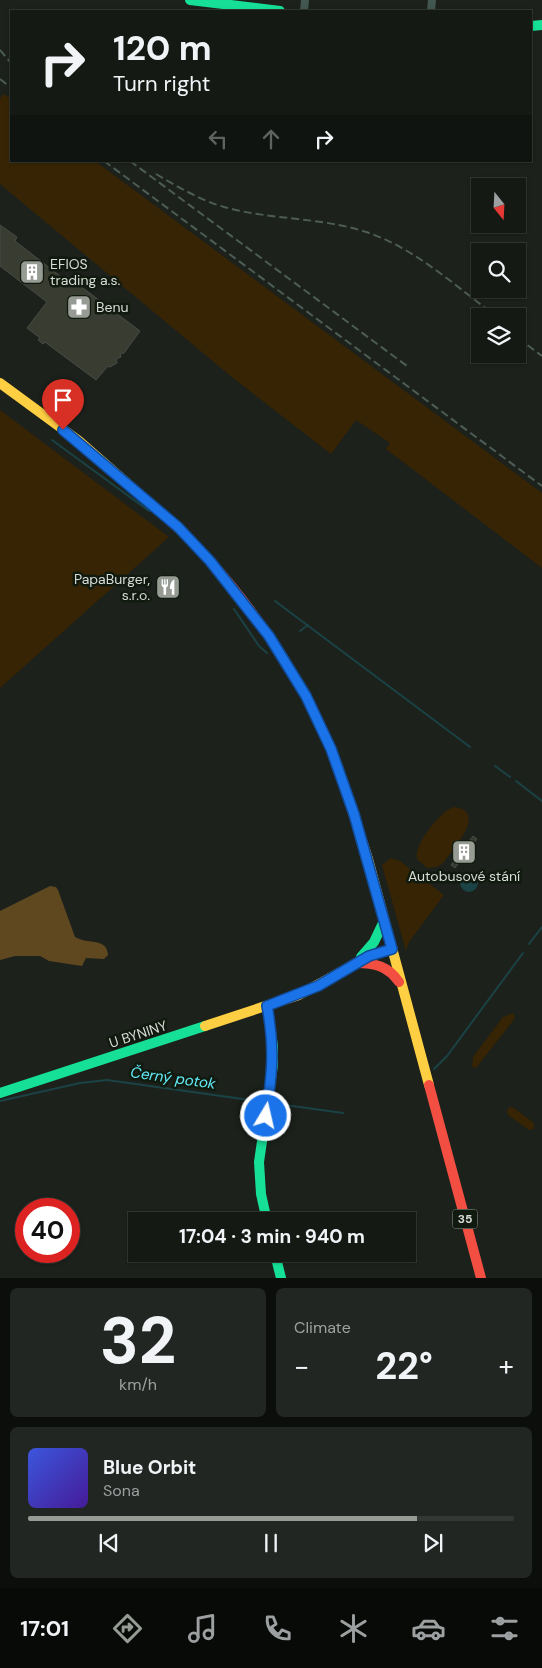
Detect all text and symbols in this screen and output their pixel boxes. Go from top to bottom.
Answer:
text: 120 m [113,25,212,71]
icon: right [30,30,95,95]
text: Turn right [113,69,210,98]
icon: left [204,125,232,153]
icon: ahead [257,125,285,153]
icon: right [310,125,338,153]
north arrow [471,178,526,232]
map controls [471,178,526,363]
button: search [471,243,526,298]
place label: EFIOS trading a.s. [50,255,120,289]
building icon: EFIOS trading a.s. [19,259,45,285]
pharmacy icon: Benu [66,294,92,320]
place label: Benu [96,298,128,316]
button: layers [471,308,526,363]
pin [42,379,84,430]
icon: arrive [49,386,77,414]
place label: PapaBurger, s.r.o. [74,570,150,604]
restaurant icon: PapaBurger, s.r.o. [155,574,181,600]
building icon: Autobusové stání [451,839,477,865]
place label: Autobusové stání [408,867,521,885]
street label: U BYNINY [107,1016,169,1052]
water label: Černý potok [129,1062,217,1094]
position arrow [239,1089,291,1141]
speed limit sign: 40 [15,1198,80,1263]
road number: 35 [452,1210,478,1228]
text: 17:04 · 3 min · 940 m [179,1224,365,1249]
text: 32 [100,1299,176,1383]
text: Climate [294,1317,351,1338]
text: 22° [375,1341,433,1391]
text: − [294,1348,309,1385]
text: + [499,1348,514,1385]
text: km/h [119,1374,157,1395]
text: Blue Orbit [103,1455,196,1480]
text: Sona [103,1480,140,1501]
icon: previous [95,1529,123,1557]
icon: pause [257,1529,285,1557]
icon: next [419,1529,447,1557]
icon: directions [110,1611,145,1646]
icon: music [185,1611,220,1646]
icon: phone [260,1611,295,1646]
icon: climate [336,1611,371,1646]
icon: car [411,1611,446,1646]
icon: filters [487,1611,522,1646]
text: 17:01 [20,1614,69,1643]

